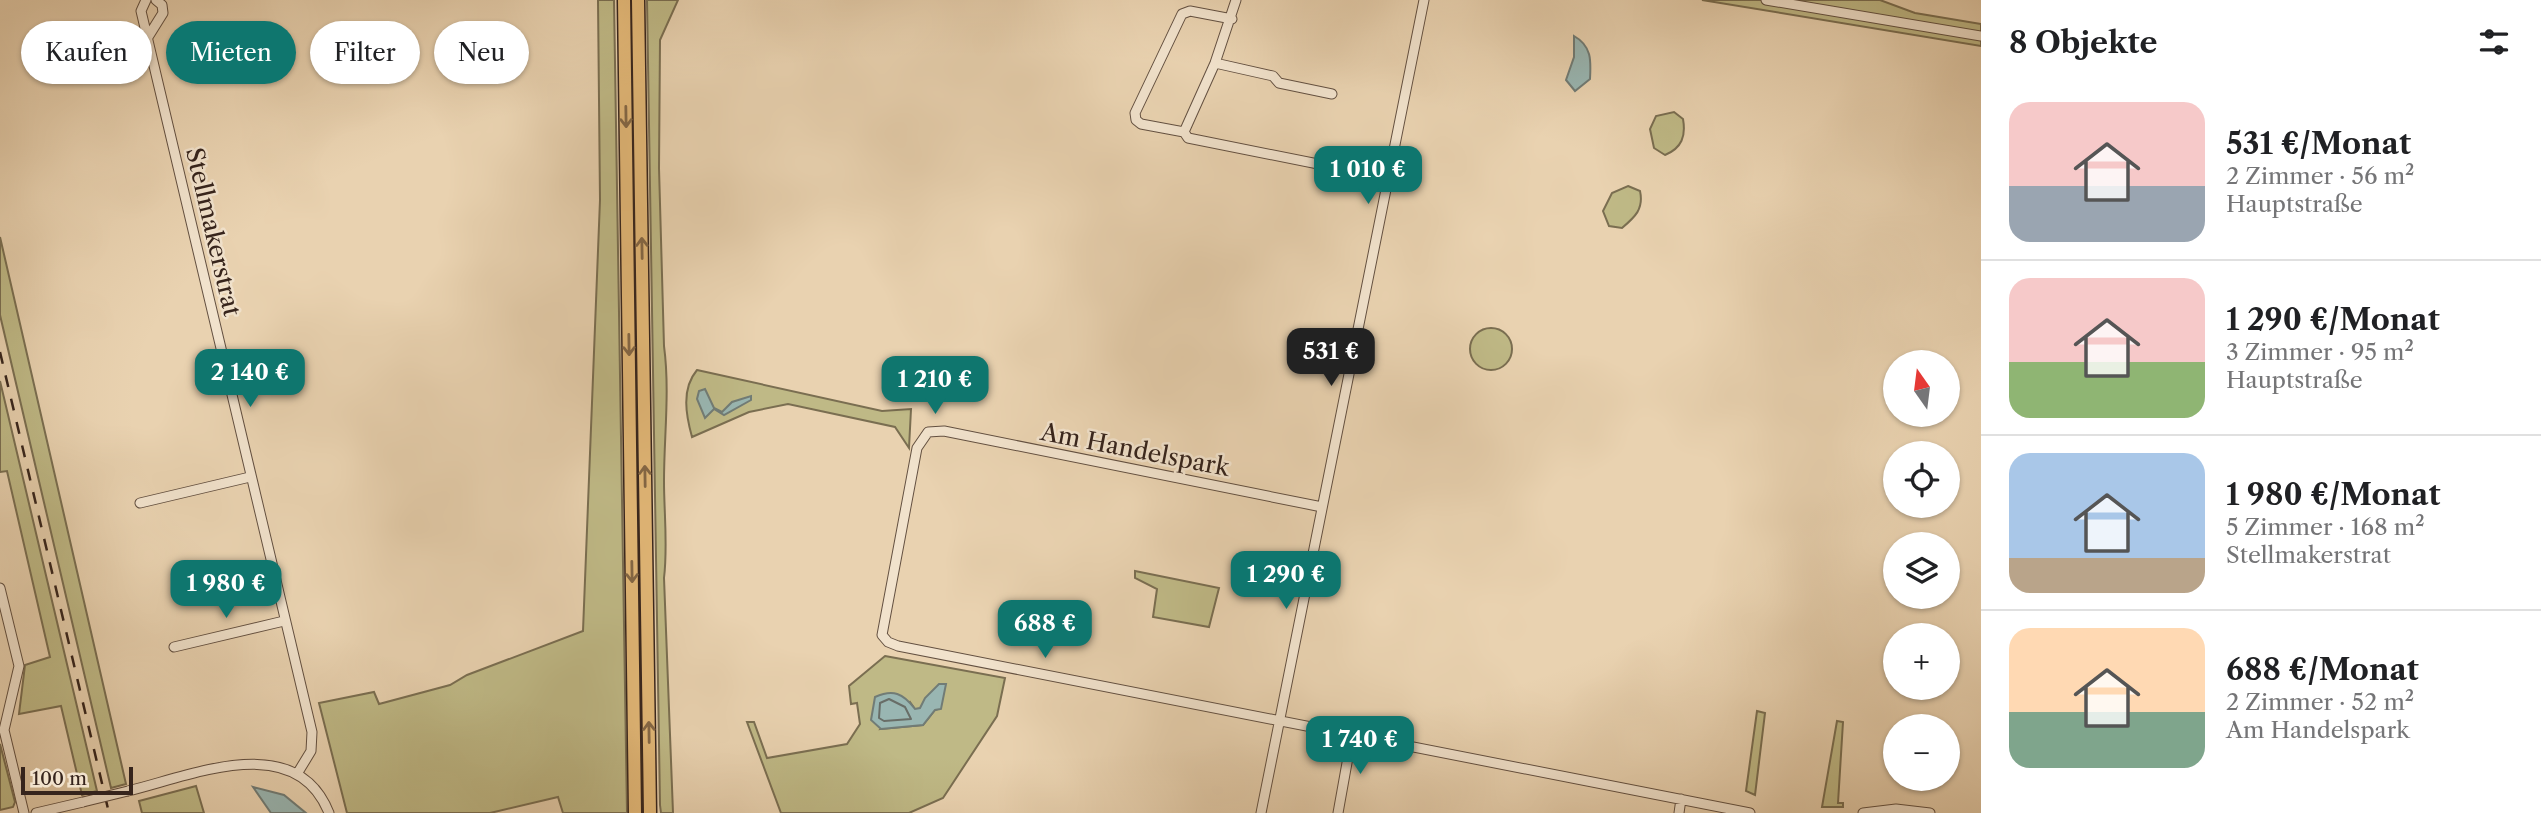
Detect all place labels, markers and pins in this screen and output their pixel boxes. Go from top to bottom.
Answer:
pin: 1 010 € [1303,146,1433,206]
pin: 531 € [1282,328,1380,388]
pin: 2 140 € [185,350,315,409]
pin: 1 210 € [870,356,1000,416]
pin: 1 290 € [1221,552,1351,611]
pin: 1 980 € [161,560,291,620]
pin: 688 € [996,600,1094,660]
pin: 1 740 € [1295,716,1425,776]

